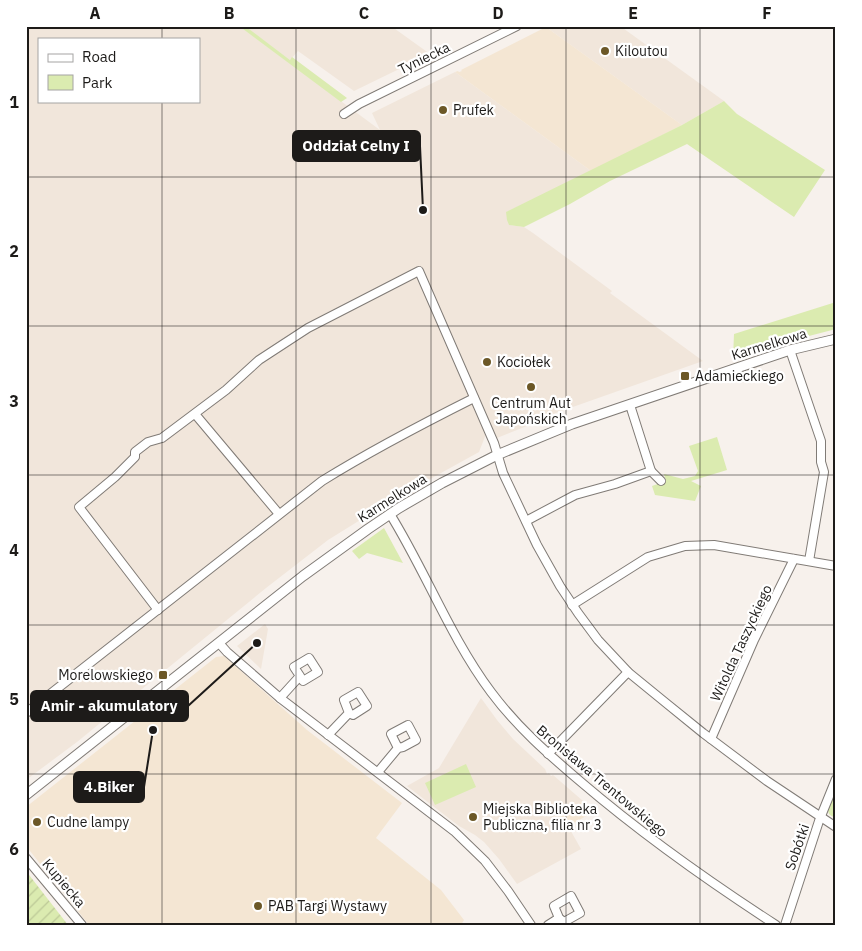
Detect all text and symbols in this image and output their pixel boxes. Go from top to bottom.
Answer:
text: A [90,3,101,23]
text: B [224,3,235,23]
text: C [359,3,369,23]
text: D [492,3,504,23]
text: E [628,3,638,23]
text: F [762,3,772,23]
legend [38,38,200,102]
street label: Tyniecka [395,38,453,78]
place label: Kiloutou [615,42,668,60]
marker: Kiloutou [599,45,611,57]
text: Road [82,47,117,66]
text: Park [82,73,112,92]
text: 1 [9,92,19,112]
place label: Prufek [453,101,495,119]
marker: Prufek [437,104,449,116]
callout: Oddział Celny I [293,131,420,161]
text: Oddział Celny I [302,136,410,155]
text: 2 [9,241,19,261]
street label: Karmelkowa [729,324,809,364]
place label: Kociołek [497,353,551,371]
marker: Kociołek [481,356,493,368]
place label: Adamieckiego [695,367,784,385]
marker: Adamieckiego [679,370,691,382]
marker: Centrum Aut Japońskich [525,381,537,393]
text: 3 [9,391,19,411]
place label: Centrum Aut Japońskich [491,394,571,428]
street label: Karmelkowa [354,469,430,526]
text: 4 [9,540,19,560]
street label: Witolda Taszyckiego [706,582,776,704]
place label: Morelowskiego [58,666,153,684]
marker: Morelowskiego [157,669,169,681]
text: 5 [9,689,19,709]
callout: Amir - akumulatory [31,691,188,721]
text: Amir - akumulatory [41,696,177,715]
street label: Bronisława Trentowskiego [533,721,671,841]
callout: 4.Biker [74,772,144,802]
text: 4.Biker [84,777,134,796]
place label: Miejska Biblioteka Publiczna, filia nr 3 [483,800,602,834]
marker: Miejska Biblioteka Publiczna, filia nr 3 [467,811,479,823]
place label: Cudne lampy [47,813,129,831]
marker: Cudne lampy [31,816,43,828]
street label: Sobótki [781,822,813,872]
text: 6 [9,839,19,859]
street label: Kupiecka [39,855,90,911]
place label: PAB Targi Wystawy [268,897,387,915]
marker: PAB Targi Wystawy [252,900,264,912]

